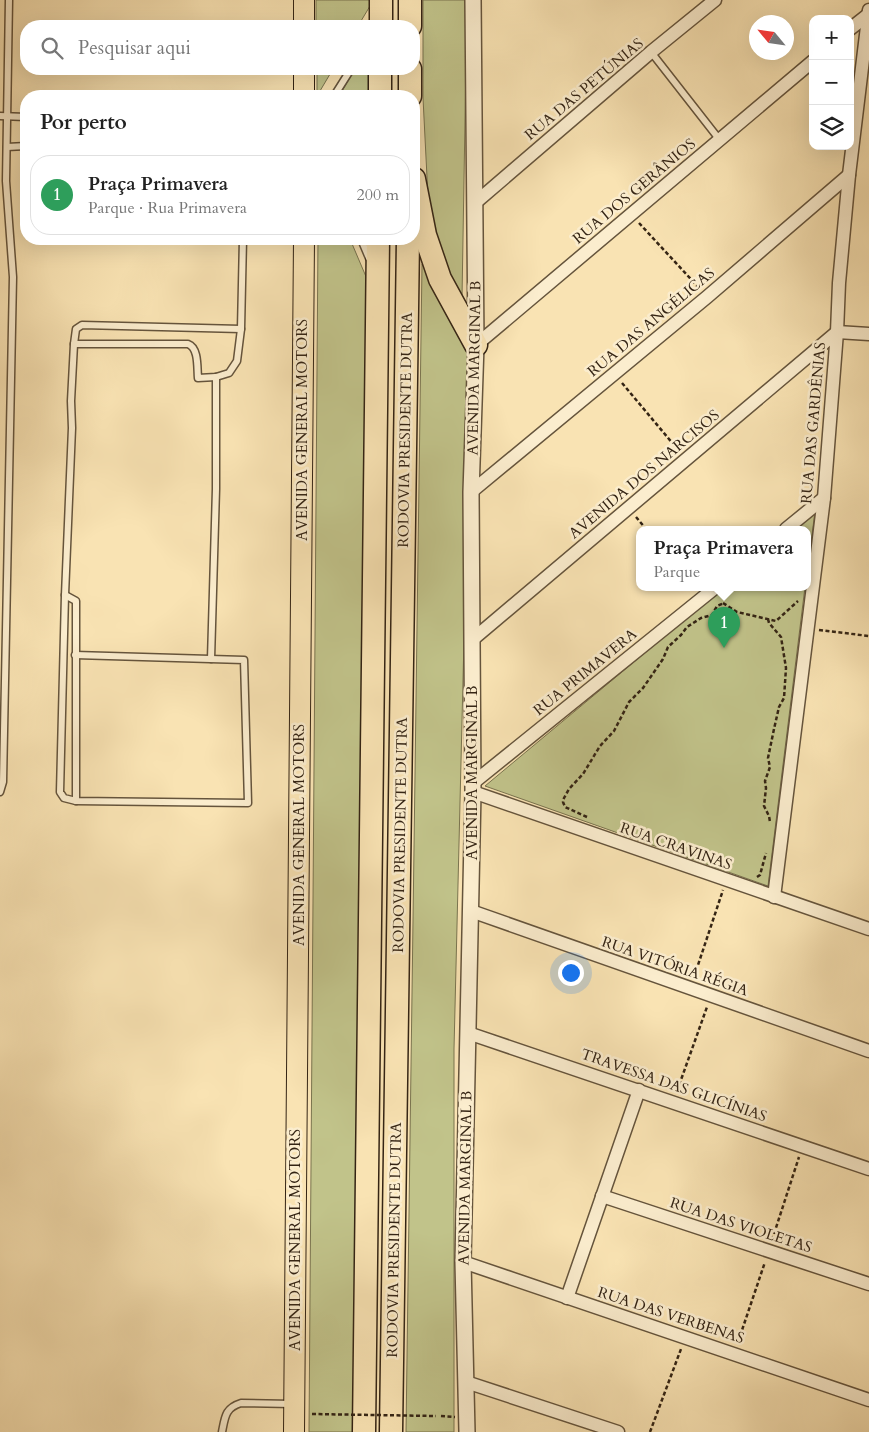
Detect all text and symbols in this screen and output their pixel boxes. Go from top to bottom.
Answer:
north arrow [749,15,794,60]
map controls [809,15,854,150]
button: + [809,15,854,60]
search box [20,20,420,75]
street label: RUA DAS PETÚNIAS [520,33,648,145]
icon: search [38,34,66,62]
text: Pesquisar aqui [78,35,191,61]
button: − [809,60,854,105]
button: layers [809,105,854,150]
text: Por perto [40,108,127,137]
street label: RUA DOS GERÂNIOS [568,133,700,248]
text: Praça Primavera [88,171,228,197]
text: 1 [53,184,61,206]
text: 200 m [357,184,399,206]
text: Parque · Rua Primavera [88,197,247,219]
street label: RUA DAS ANGÉLICAS [583,263,719,381]
street label: AVENIDA MARGINAL B [462,280,486,456]
street label: RODOVIA PRESIDENTE DUTRA [393,312,417,548]
street label: AVENIDA GENERAL MOTORS [292,319,312,541]
street label: RUA DAS GARDÊNIAS [795,341,830,505]
street label: AVENIDA DOS NARCISOS [564,405,724,543]
popup [636,526,811,591]
text: Praça Primavera [653,535,794,561]
text: Parque [653,561,700,583]
pin: 1 [708,607,740,648]
street label: RUA PRIMAVERA [529,624,641,720]
street label: AVENIDA MARGINAL B [462,686,482,860]
street label: RODOVIA PRESIDENTE DUTRA [388,717,412,953]
street label: AVENIDA GENERAL MOTORS [289,724,309,946]
street label: RUA CRAVINAS [617,817,735,875]
street label: RUA VITÓRIA RÉGIA [599,932,751,1001]
your location [558,960,584,986]
street label: TRAVESSA DAS GLICÍNIAS [578,1044,770,1126]
street label: AVENIDA MARGINAL B [453,1090,477,1266]
street label: RODOVIA PRESIDENTE DUTRA [382,1122,406,1358]
street label: AVENIDA GENERAL MOTORS [285,1129,305,1351]
street label: RUA DAS VIOLETAS [667,1193,815,1257]
street label: RUA DAS VERBENAS [595,1282,747,1348]

